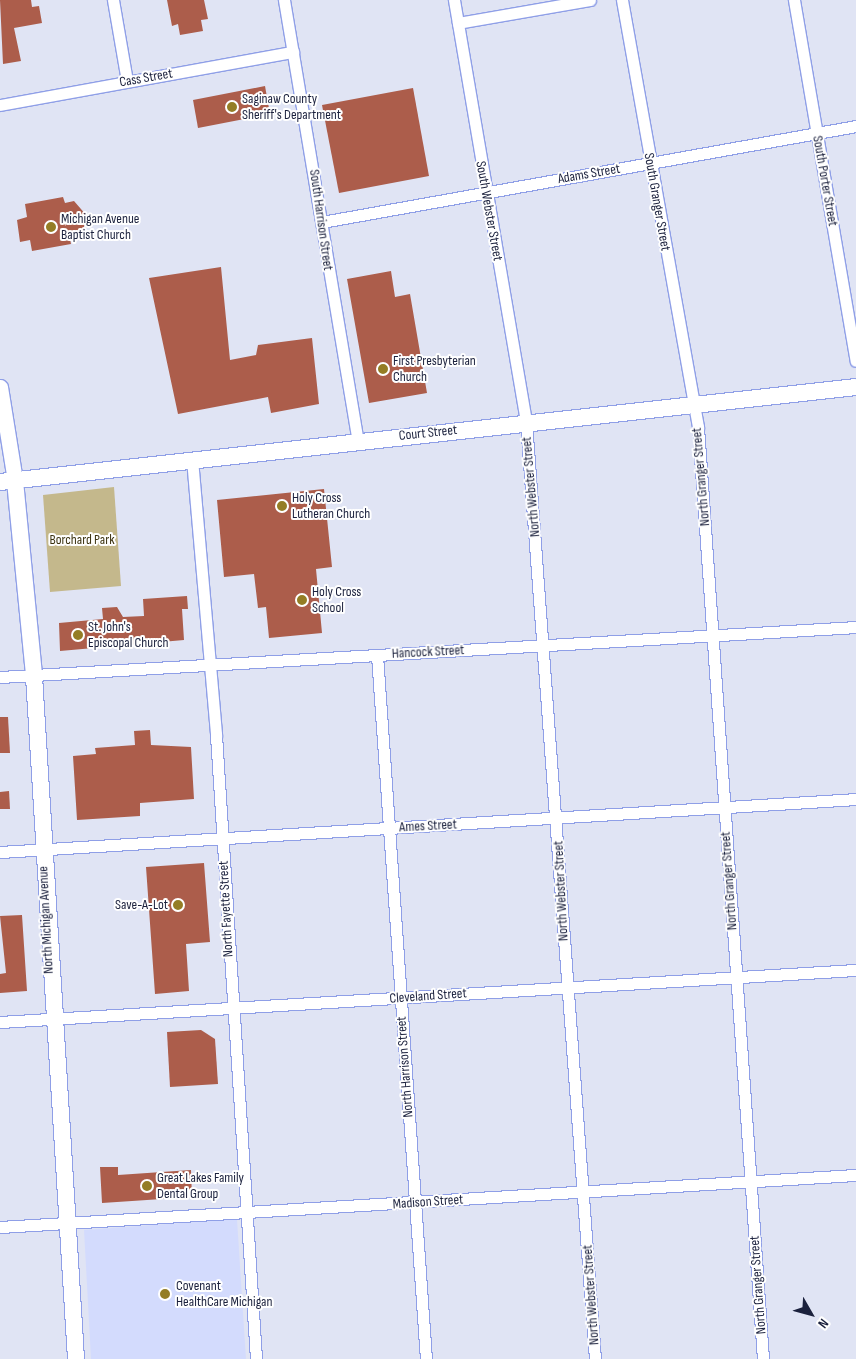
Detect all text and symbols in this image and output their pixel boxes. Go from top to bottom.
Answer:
street label: Cass Street [118,65,174,91]
place label: Saginaw County Sheriff's Department [242,91,341,124]
marker: Saginaw County Sheriff's Department [226,101,238,113]
street label: South Porter Street [809,134,841,228]
street label: South Granger Street [640,152,674,252]
street label: South Webster Street [472,160,506,262]
street label: Adams Street [557,160,621,188]
street label: South Harrison Street [306,168,336,272]
place label: Michigan Avenue Baptist Church [61,211,139,243]
marker: Michigan Avenue Baptist Church [45,221,57,233]
place label: First Presbyterian Church [393,353,476,386]
marker: First Presbyterian Church [377,363,389,375]
street label: Court Street [398,422,458,444]
street label: North Granger Street [688,427,714,527]
street label: North Webster Street [518,436,544,538]
place label: Holy Cross Lutheran Church [292,490,370,522]
marker: Holy Cross Lutheran Church [276,500,288,512]
park label: Borchard Park [49,532,115,548]
place label: Holy Cross School [312,584,361,616]
marker: Holy Cross School [296,594,308,606]
place label: St. John's Episcopal Church [88,619,169,652]
marker: St. John's Episcopal Church [72,629,84,641]
street label: Hancock Street [391,642,465,662]
street label: Ames Street [399,816,457,836]
street label: North Granger Street [717,831,741,931]
street label: North Webster Street [550,840,572,942]
street label: North Fayette Street [215,860,237,958]
street label: North Michigan Avenue [35,866,57,974]
place label: Save-A-Lot [115,897,168,913]
marker: Save-A-Lot [172,899,184,911]
street label: Cleveland Street [389,985,467,1007]
street label: North Harrison Street [393,1016,417,1118]
place label: Great Lakes Family Dental Group [157,1170,244,1202]
marker: Great Lakes Family Dental Group [141,1180,153,1192]
street label: Madison Street [392,1191,464,1213]
street label: North Granger Street [746,1235,770,1335]
street label: North Webster Street [579,1244,603,1346]
place label: Covenant HealthCare Michigan [176,1278,272,1310]
marker: Covenant HealthCare Michigan [158,1287,172,1301]
north arrow [786,1289,836,1339]
text: N [814,1315,832,1332]

